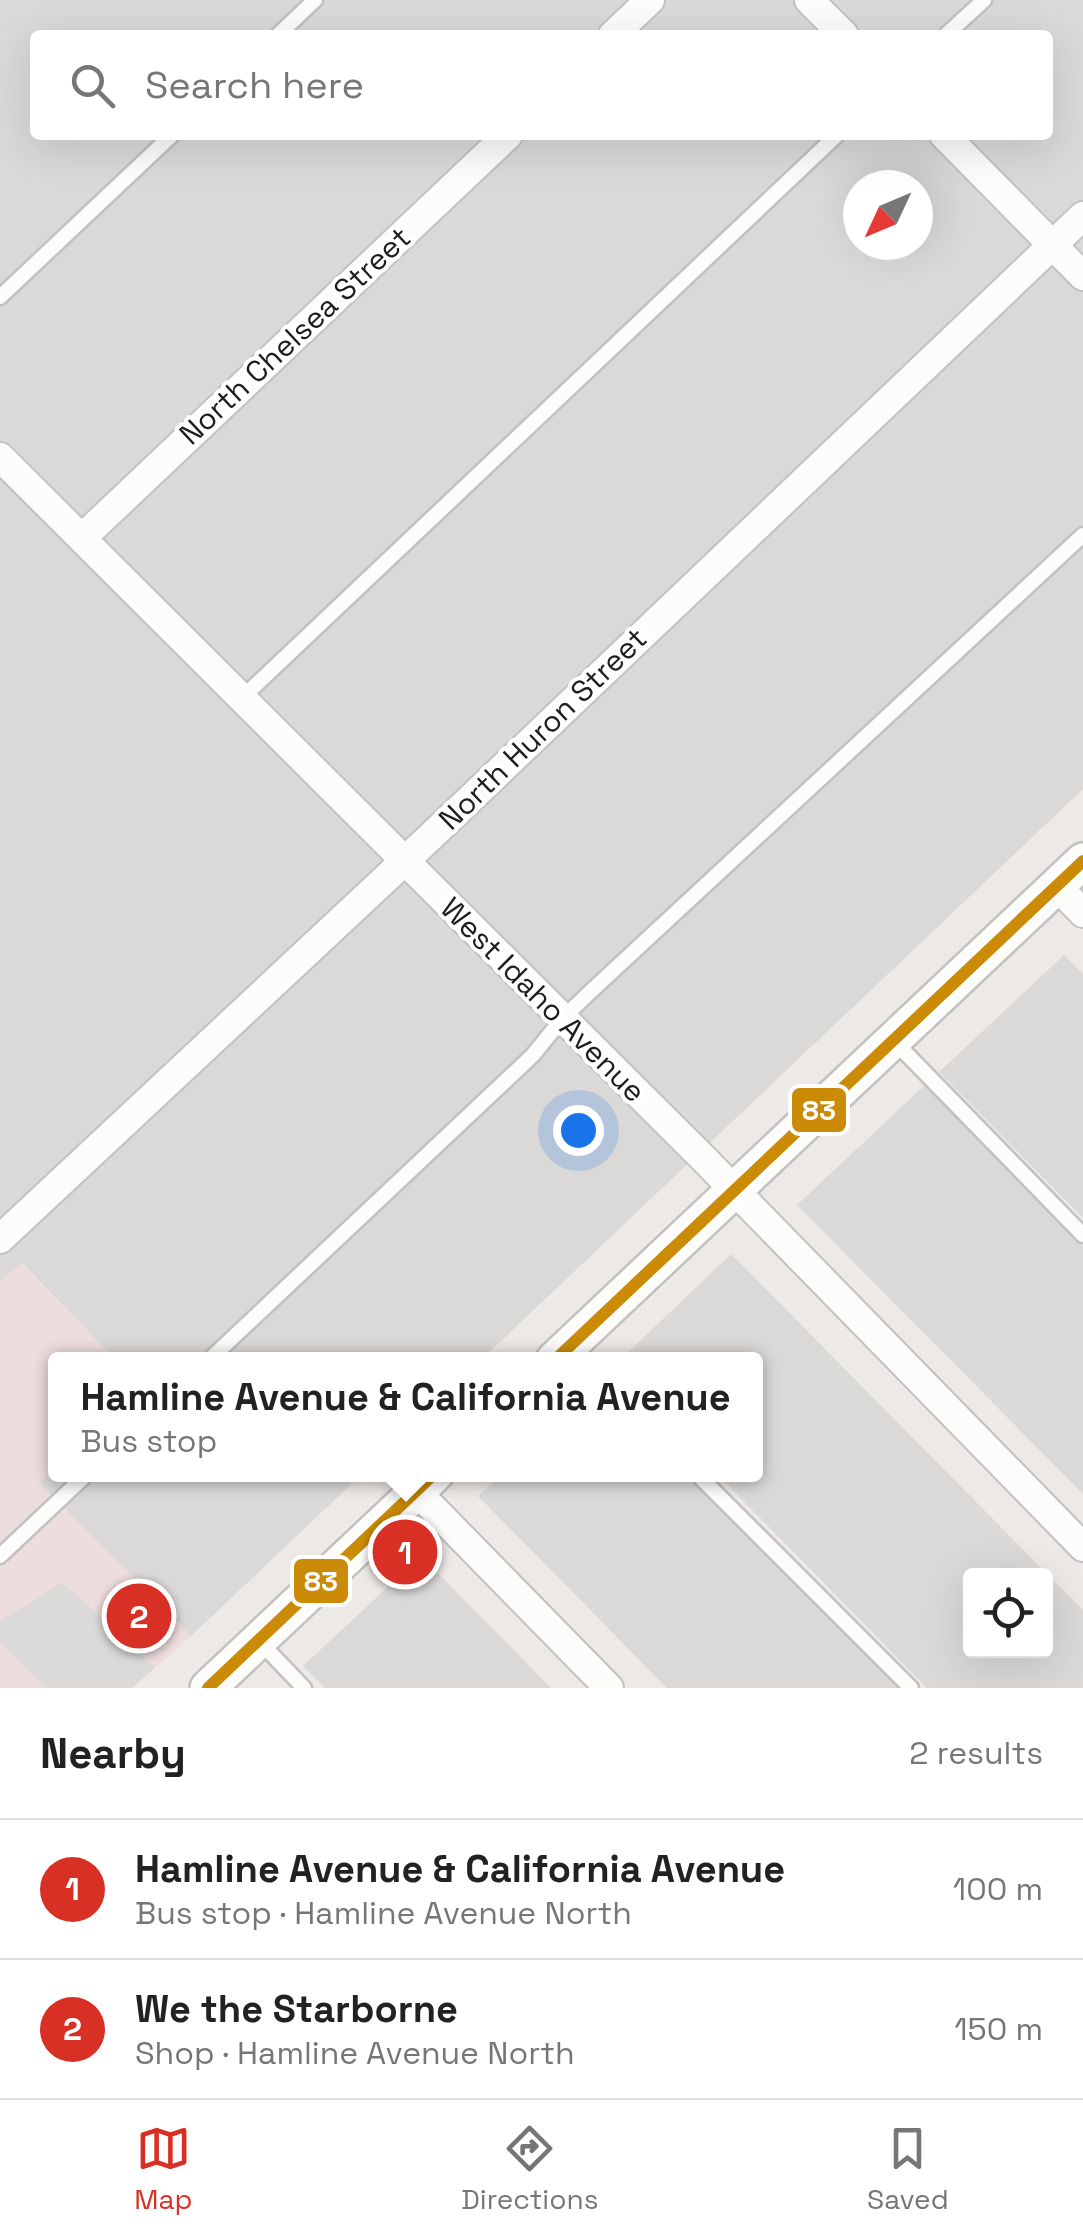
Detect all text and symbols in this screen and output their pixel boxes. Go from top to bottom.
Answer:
search box [30,30,1053,140]
icon: search [65,58,120,113]
text: Search here [145,61,364,109]
north arrow [843,170,933,260]
street label: North Chelsea Street [171,218,419,453]
street label: North Huron Street [430,619,655,838]
street label: West Idaho Avenue [432,889,654,1111]
line badge: 83 [790,1086,848,1134]
text: 83 [802,1092,836,1128]
your location [553,1105,604,1156]
popup [48,1352,763,1482]
text: Hamline Avenue & California Avenue [80,1373,731,1421]
text: Bus stop [80,1421,217,1461]
pin: 1 [372,1514,438,1590]
line badge: 83 [292,1557,350,1605]
text: 83 [304,1563,338,1599]
map controls [963,1568,1053,1658]
button: locate [963,1568,1053,1658]
pin: 2 [106,1578,172,1654]
text: Nearby [40,1727,186,1780]
text: 2 results [909,1733,1043,1773]
text: Hamline Avenue & California Avenue [135,1845,785,1893]
text: 1 [65,1869,80,1909]
text: 100 m [953,1869,1043,1909]
text: Bus stop · Hamline Avenue North [135,1893,632,1933]
text: We the Starborne [135,1985,458,2033]
text: 2 [63,2009,82,2049]
text: 150 m [954,2009,1043,2049]
text: Shop · Hamline Avenue North [135,2033,575,2073]
tab: Map [134,2121,193,2217]
tab: Directions [461,2121,598,2217]
tab: Saved [867,2121,949,2217]

